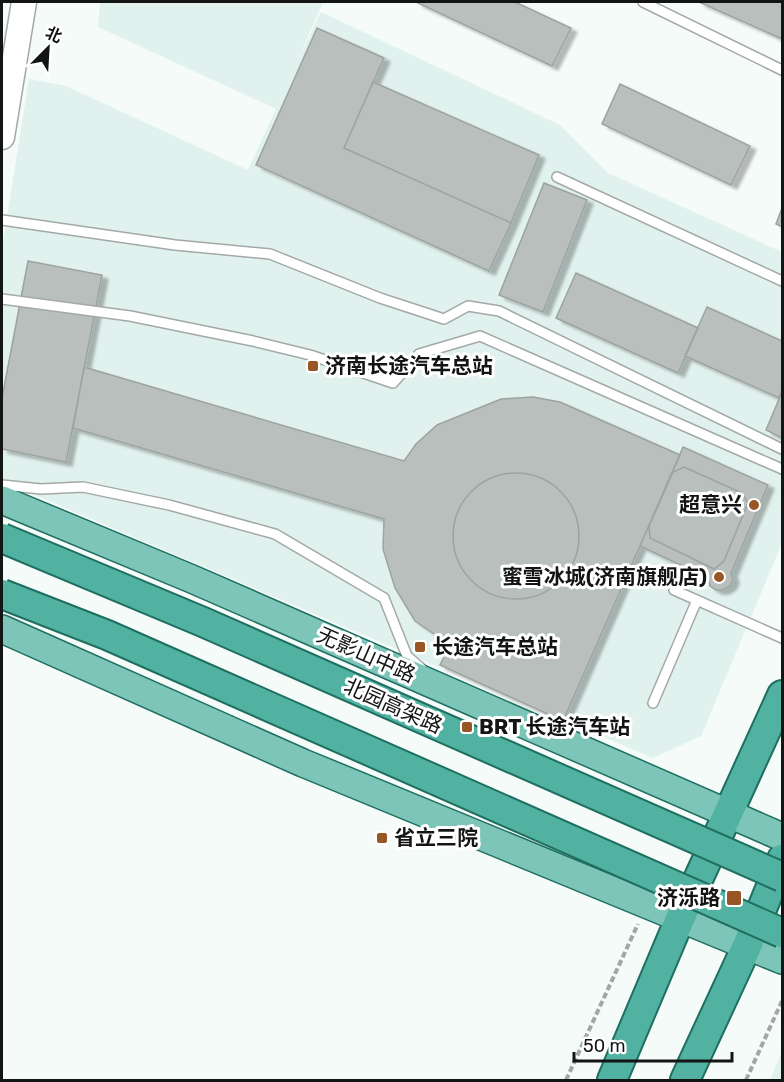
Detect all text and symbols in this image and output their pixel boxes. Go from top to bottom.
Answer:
north arrow [18,18,78,78]
text: 北 [43,23,65,47]
place label: 济南长途汽车总站 [325,353,493,378]
marker: 济南长途汽车总站 [306,359,320,373]
place label: 超意兴 [679,492,742,517]
marker: 超意兴 [747,498,761,512]
place label: 蜜雪冰城(济南旗舰店) [502,564,707,589]
marker: 蜜雪冰城(济南旗舰店) [712,570,726,584]
street label: 无影山中路 [313,622,419,687]
place label: 长途汽车总站 [432,634,558,659]
marker: 长途汽车总站 [413,640,427,654]
street label: 北园高架路 [340,673,446,738]
place label: BRT 长途汽车站 [479,714,630,739]
marker: BRT 长途汽车站 [460,720,474,734]
place label: 省立三院 [394,825,478,850]
marker: 省立三院 [375,831,389,845]
place label: 济泺路 [657,885,720,910]
marker: 济泺路 [725,889,743,907]
scale bar [574,1025,732,1063]
text: 50 m [583,1035,626,1057]

